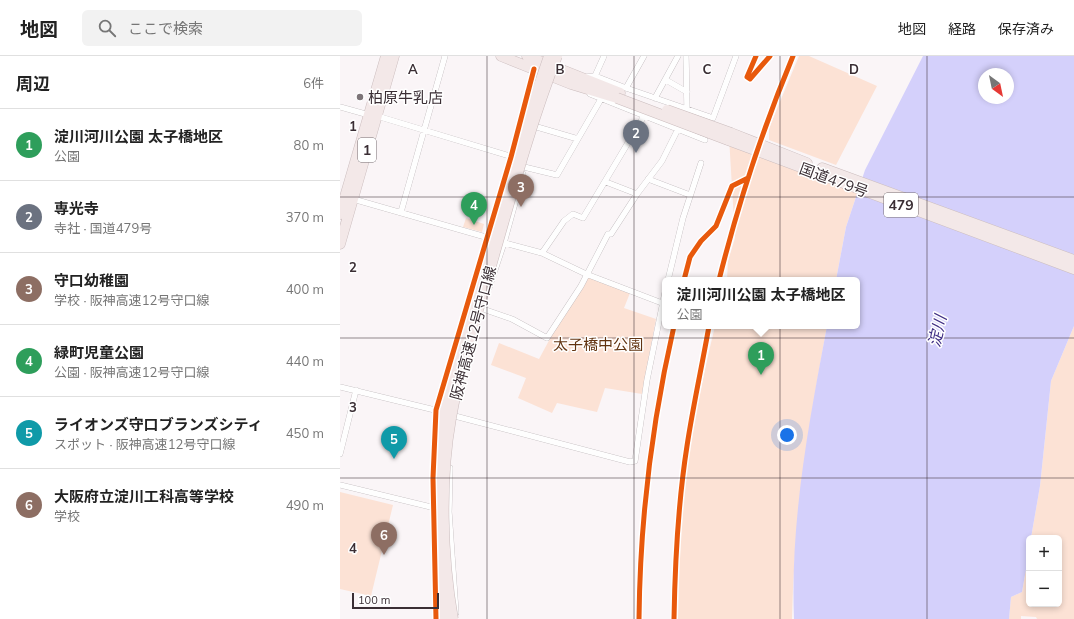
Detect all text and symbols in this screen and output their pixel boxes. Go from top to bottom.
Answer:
search box [82,10,362,46]
text: 地図 [20,17,58,41]
icon: search [96,17,118,39]
text: ここで検索 [128,19,203,38]
text: 地図 [898,20,926,38]
text: 経路 [948,20,976,38]
text: 保存済み [998,20,1054,38]
text: A [408,61,418,77]
text: B [556,61,565,77]
text: C [703,61,712,77]
text: D [849,61,859,77]
north arrow [978,68,1014,104]
text: 周辺 [16,73,50,94]
text: 6件 [303,75,324,91]
place label: 柏原牛乳店 [368,88,443,107]
marker: 柏原牛乳店 [355,92,365,102]
text: 1 [349,118,357,134]
pin: 2 [623,120,649,153]
text: 淀川河川公園 太子橋地区 [54,127,223,146]
text: 1 [25,137,33,153]
text: 80 m [294,137,324,153]
road number: 1 [358,138,376,162]
text: 公園 [54,148,80,164]
street label: 国道479号 [797,159,871,201]
pin: 3 [508,174,534,207]
pin: 4 [461,192,487,225]
road number: 479 [884,193,918,217]
text: 専光寺 [54,199,99,218]
text: 2 [25,209,33,225]
text: 370 m [286,209,324,225]
text: 寺社 · 国道479号 [54,220,152,236]
text: 2 [349,259,357,275]
street label: 阪神高速12号守口線 [446,264,500,402]
text: 守口幼稚園 [54,271,129,290]
popup [662,277,860,329]
text: 3 [25,281,33,297]
text: 400 m [286,281,324,297]
text: 淀川河川公園 太子橋地区 [676,285,846,304]
text: 学校 · 阪神高速12号守口線 [54,292,209,308]
text: 公園 [676,306,702,322]
water label: 淀川 [924,311,951,349]
park label: 太子橋中公園 [553,335,643,354]
pin: 1 [748,342,774,375]
text: 緑町児童公園 [54,343,144,362]
text: 4 [25,353,33,369]
text: 440 m [286,353,324,369]
text: 公園 · 阪神高速12号守口線 [54,364,209,380]
text: 3 [349,399,357,415]
text: ライオンズ守口ブランズシティ [54,415,263,434]
text: 5 [25,425,33,441]
text: 450 m [286,425,324,441]
your location [777,425,797,445]
pin: 5 [381,426,407,459]
text: スポット · 阪神高速12号守口線 [54,436,235,452]
text: 大阪府立淀川工科高等学校 [54,487,234,506]
text: 6 [25,497,33,513]
text: 490 m [286,497,324,513]
text: 学校 [54,508,80,524]
pin: 6 [371,522,397,555]
map controls [1026,535,1062,607]
button: + [1026,535,1062,571]
text: 4 [349,540,357,556]
button: − [1026,571,1062,607]
scale bar [352,591,439,610]
text: 100 m [358,593,390,607]

